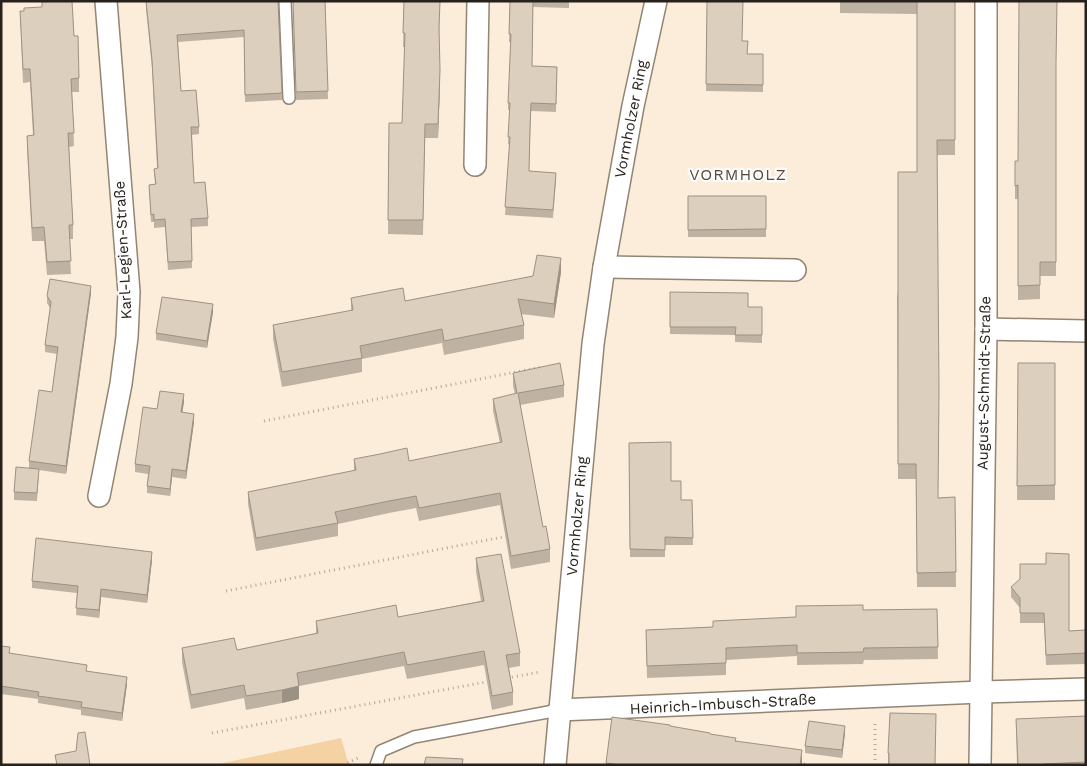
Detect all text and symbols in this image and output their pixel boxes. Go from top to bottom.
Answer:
street label: Vormholzer Ring [611,58,651,180]
district label: VORMHOLZ [689,165,787,184]
street label: Karl-Legien-Straße [110,180,136,320]
street label: August-Schmidt-Straße [973,296,995,470]
street label: Vormholzer Ring [563,455,591,577]
street label: Heinrich-Imbusch-Straße [629,690,817,718]

